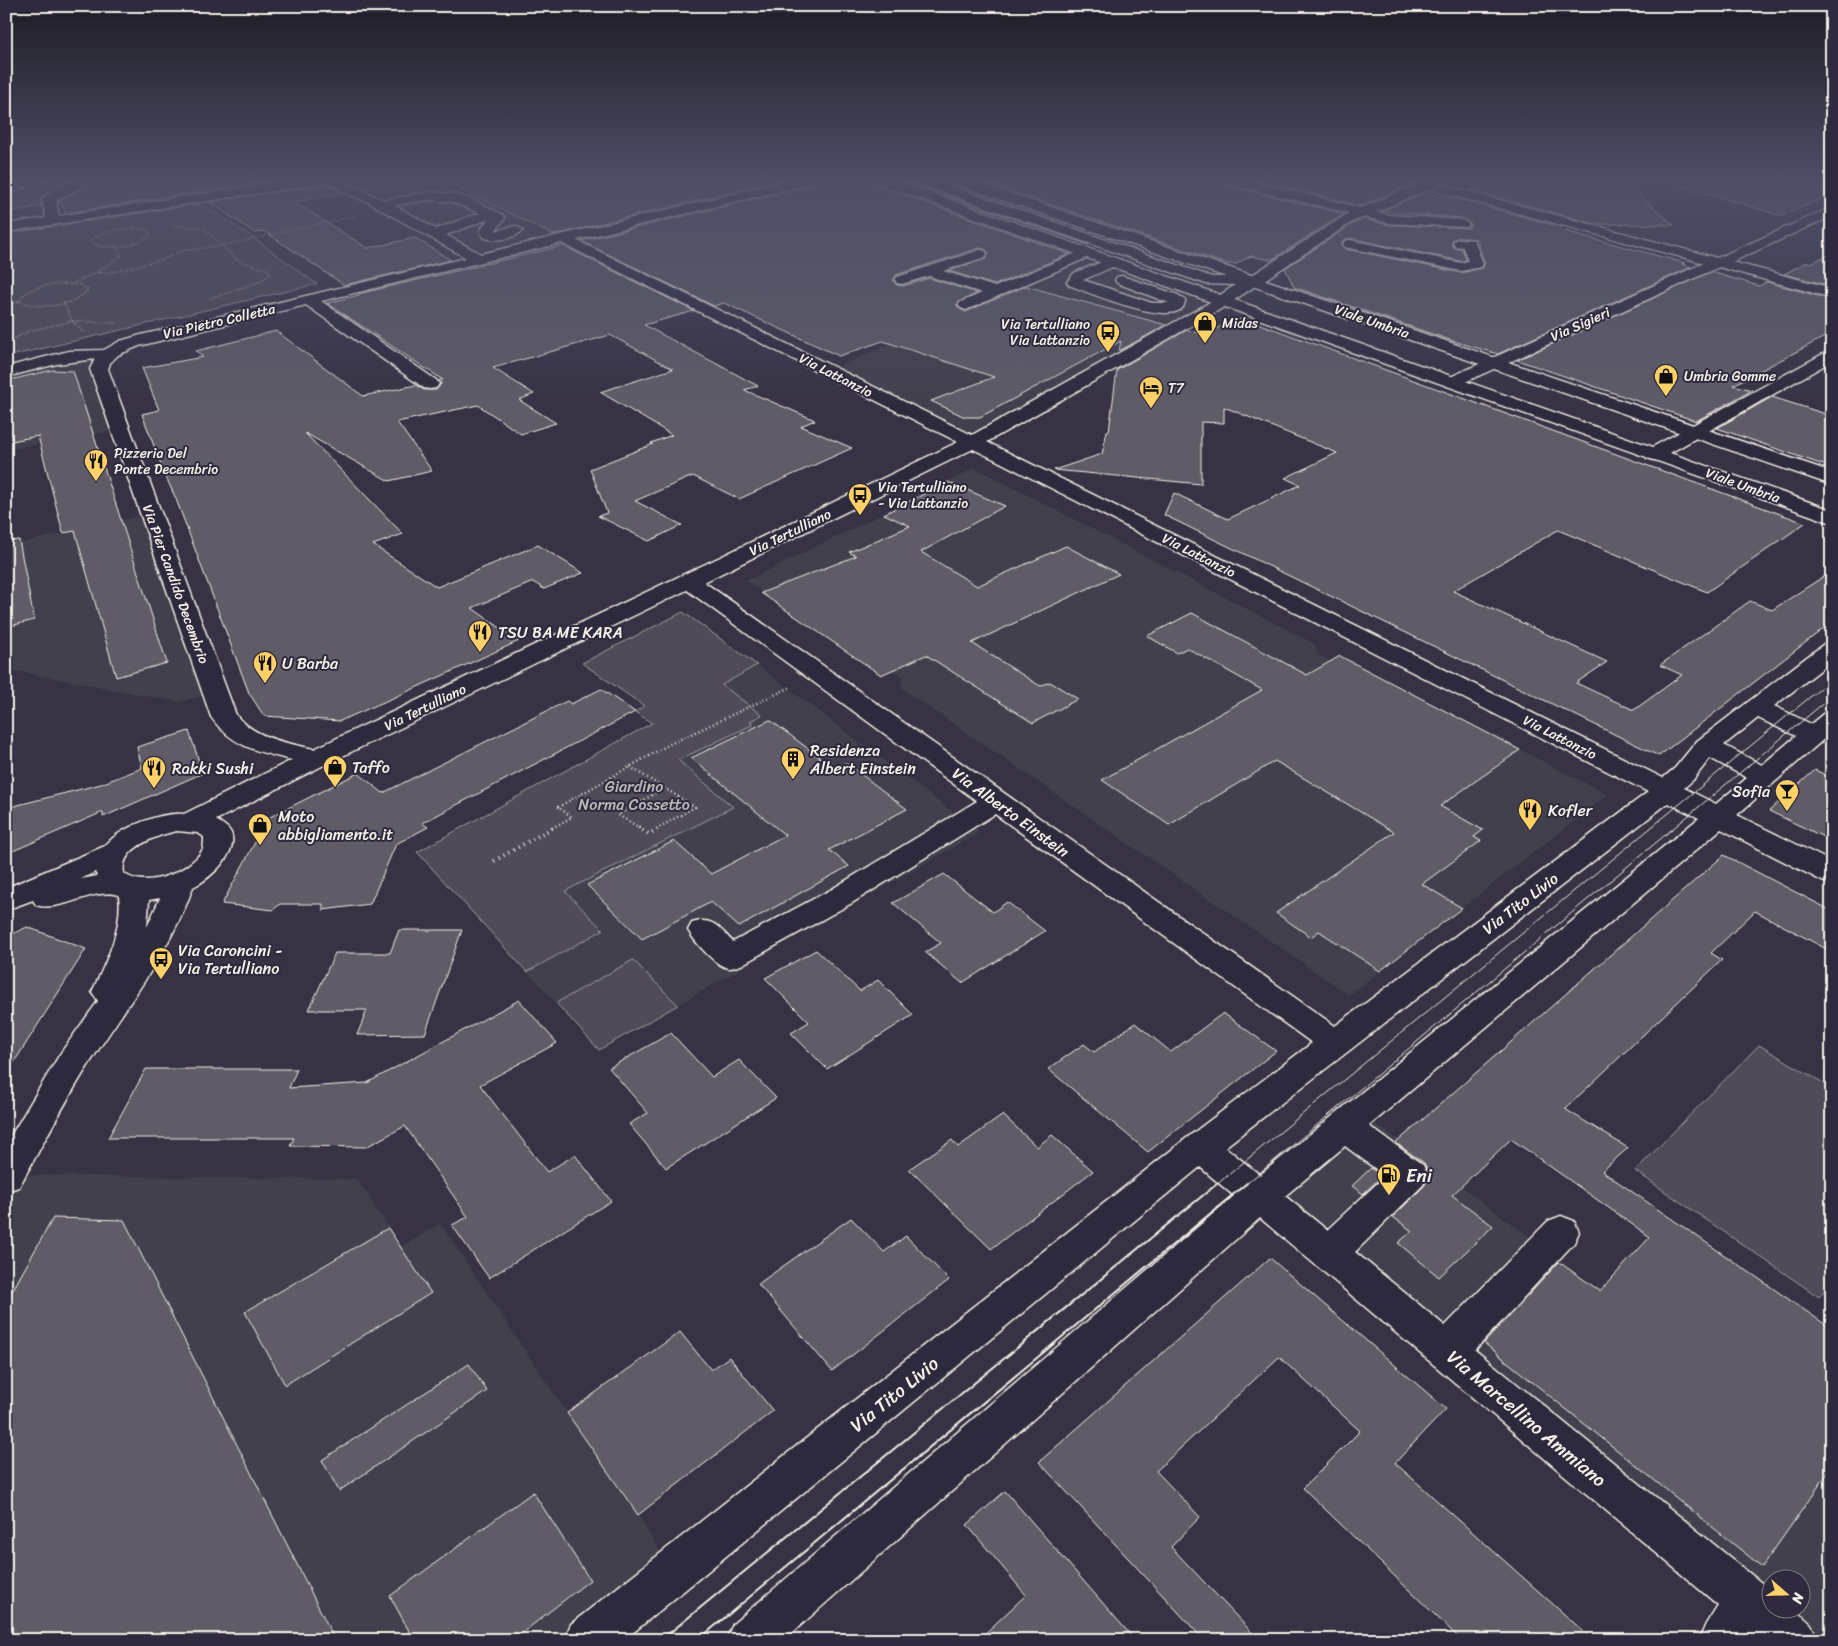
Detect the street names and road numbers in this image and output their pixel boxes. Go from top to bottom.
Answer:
street label: Via Pietro Colletta [161,296,278,347]
street label: Viale Umbria [1331,297,1414,346]
street label: Via Sigieri [1546,300,1615,349]
street label: Via Lattanzio [794,346,877,405]
street label: Viale Umbria [1702,460,1785,511]
street label: Via Pier Candido Decembrio [135,501,216,668]
street label: Via Tertulliano [745,502,836,563]
street label: Via Lattanzio [1157,526,1240,585]
street label: Via Tertulliano [380,677,471,738]
street label: Via Lattanzio [1518,708,1601,767]
street label: Via Alberto Einstein [946,760,1076,865]
street label: Via Tito Livio [1476,865,1565,942]
street label: Via Marcellino Ammiano [1439,1341,1614,1495]
street label: Via Tito Livio [842,1348,947,1441]

